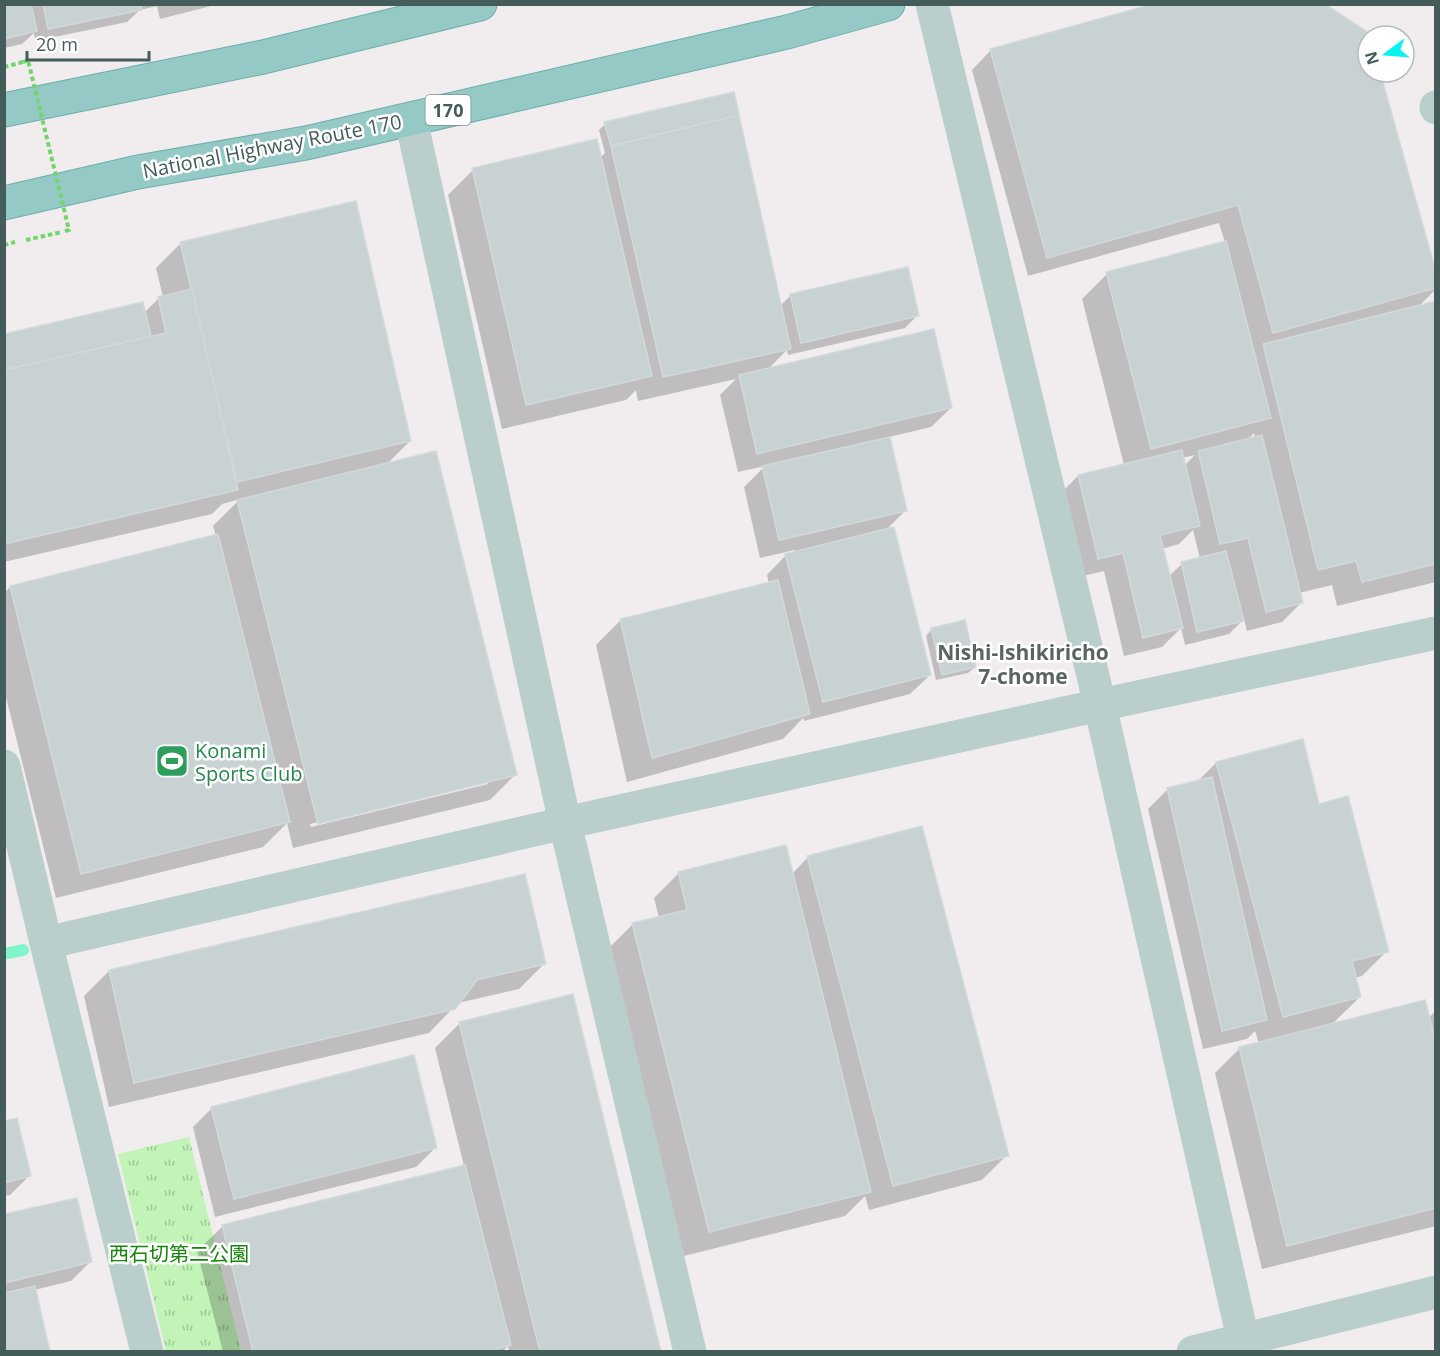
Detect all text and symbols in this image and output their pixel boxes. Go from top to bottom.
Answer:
scale bar [27,24,148,62]
north arrow [1356,24,1416,84]
text: 20 m [36,32,78,56]
text: N [1359,49,1384,67]
road number: 170 [426,95,470,125]
street label: National Highway Route 170 [140,108,404,184]
district label: Nishi-Ishikiricho 7-chome [937,638,1109,690]
place label: Konami Sports Club [195,737,302,787]
sports icon: Konami Sports Club [154,743,190,779]
park label: 西石切第二公園 [109,1240,249,1267]

